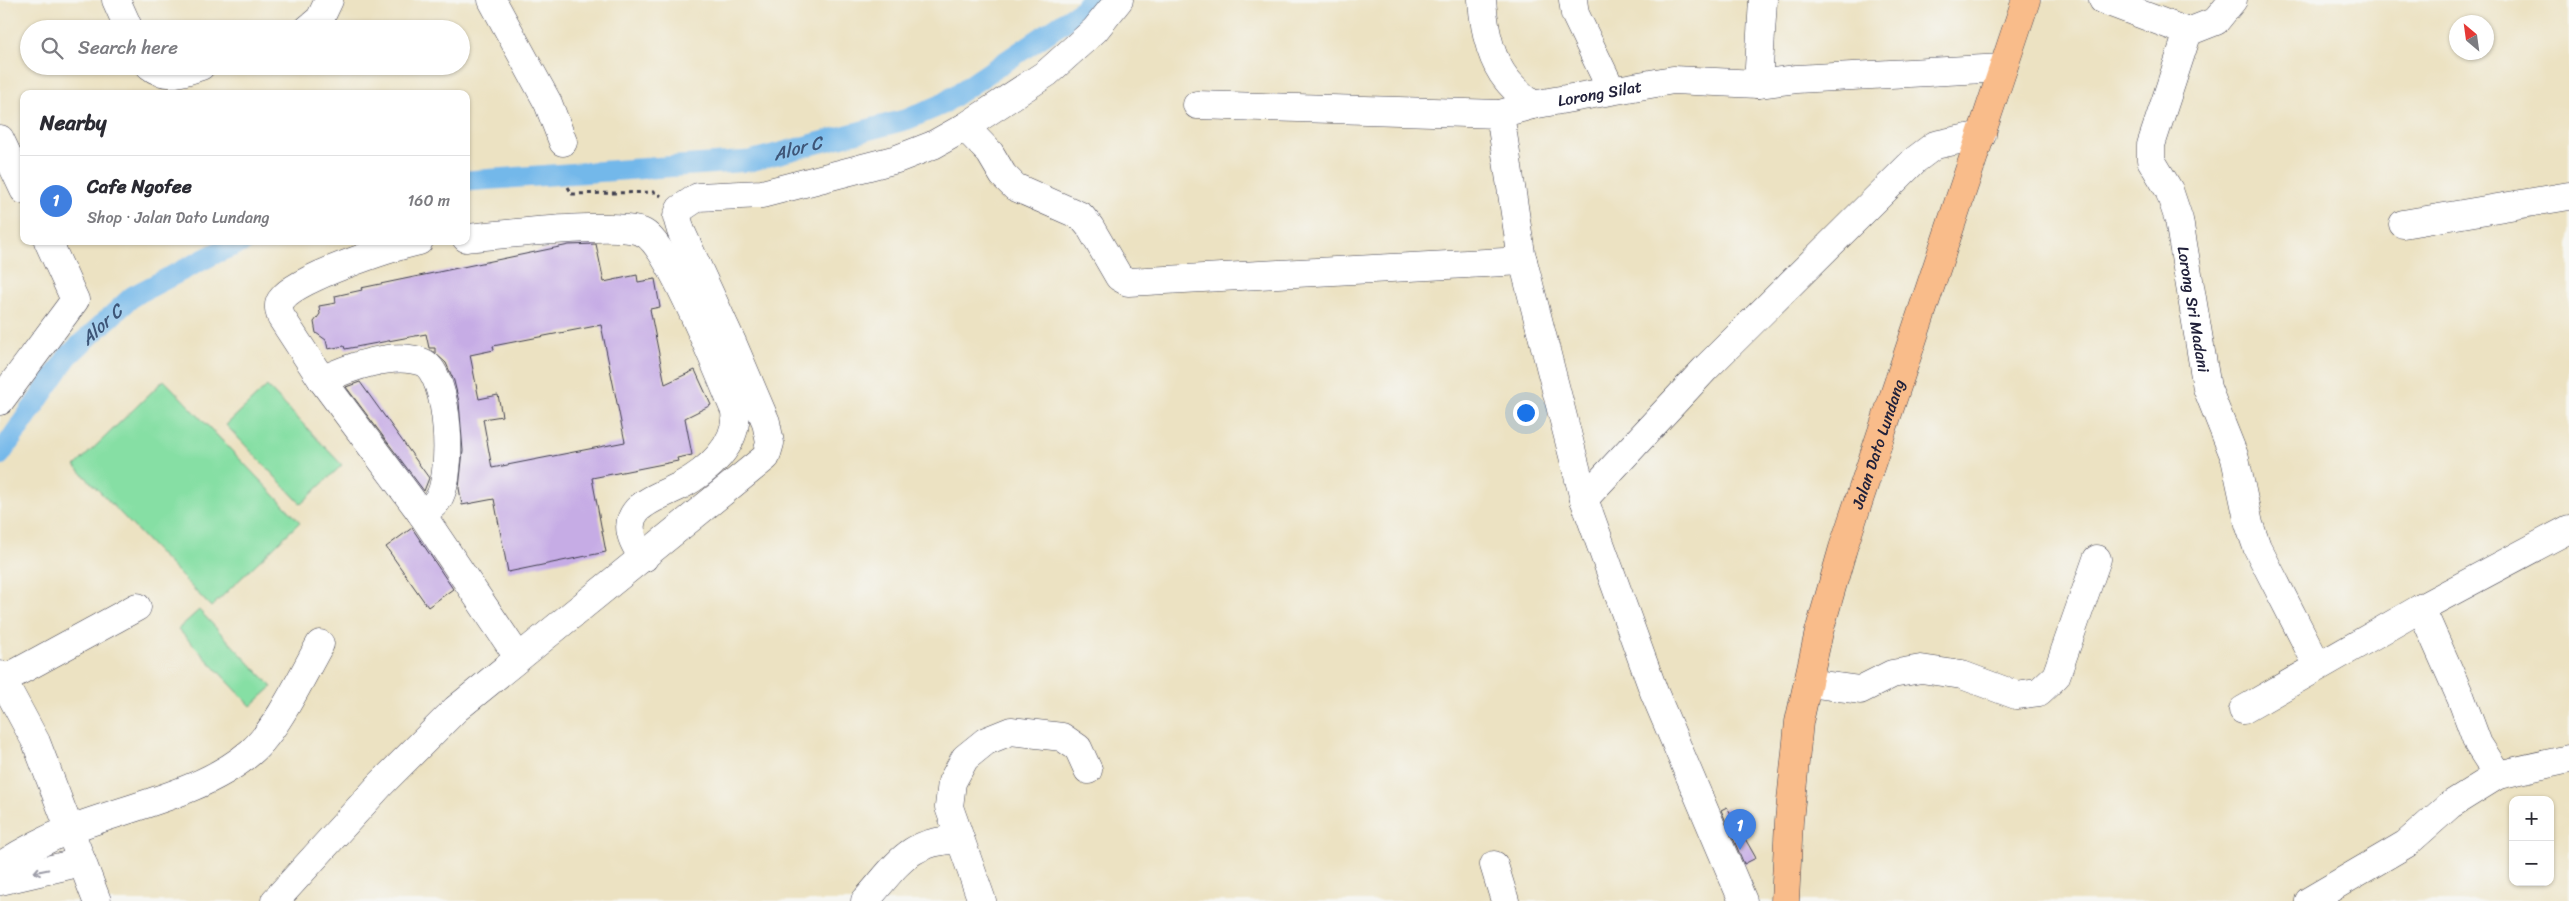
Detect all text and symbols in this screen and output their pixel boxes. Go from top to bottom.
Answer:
north arrow [2449,15,2494,60]
search box [20,20,470,75]
text: Search here [78,31,178,64]
icon: search [38,34,66,62]
street label: Lorong Silat [1555,71,1644,115]
text: Nearby [40,104,106,142]
water label: Alor C [769,126,828,170]
text: Cafe Ngofee [87,170,192,203]
text: 1 [53,186,59,215]
text: 160 m [407,186,450,215]
text: Shop · Jalan Dato Lundang [87,203,270,232]
street label: Lorong Sri Madani [2169,244,2219,375]
water label: Alor C [72,294,133,354]
street label: Jalan Dato Lundang [1842,375,1913,514]
your location [1513,400,1539,426]
map controls [2509,796,2554,886]
button: + [2509,796,2554,841]
pin: 1 [1724,809,1756,850]
button: − [2509,841,2554,886]
one-way arrow [34,867,50,876]

